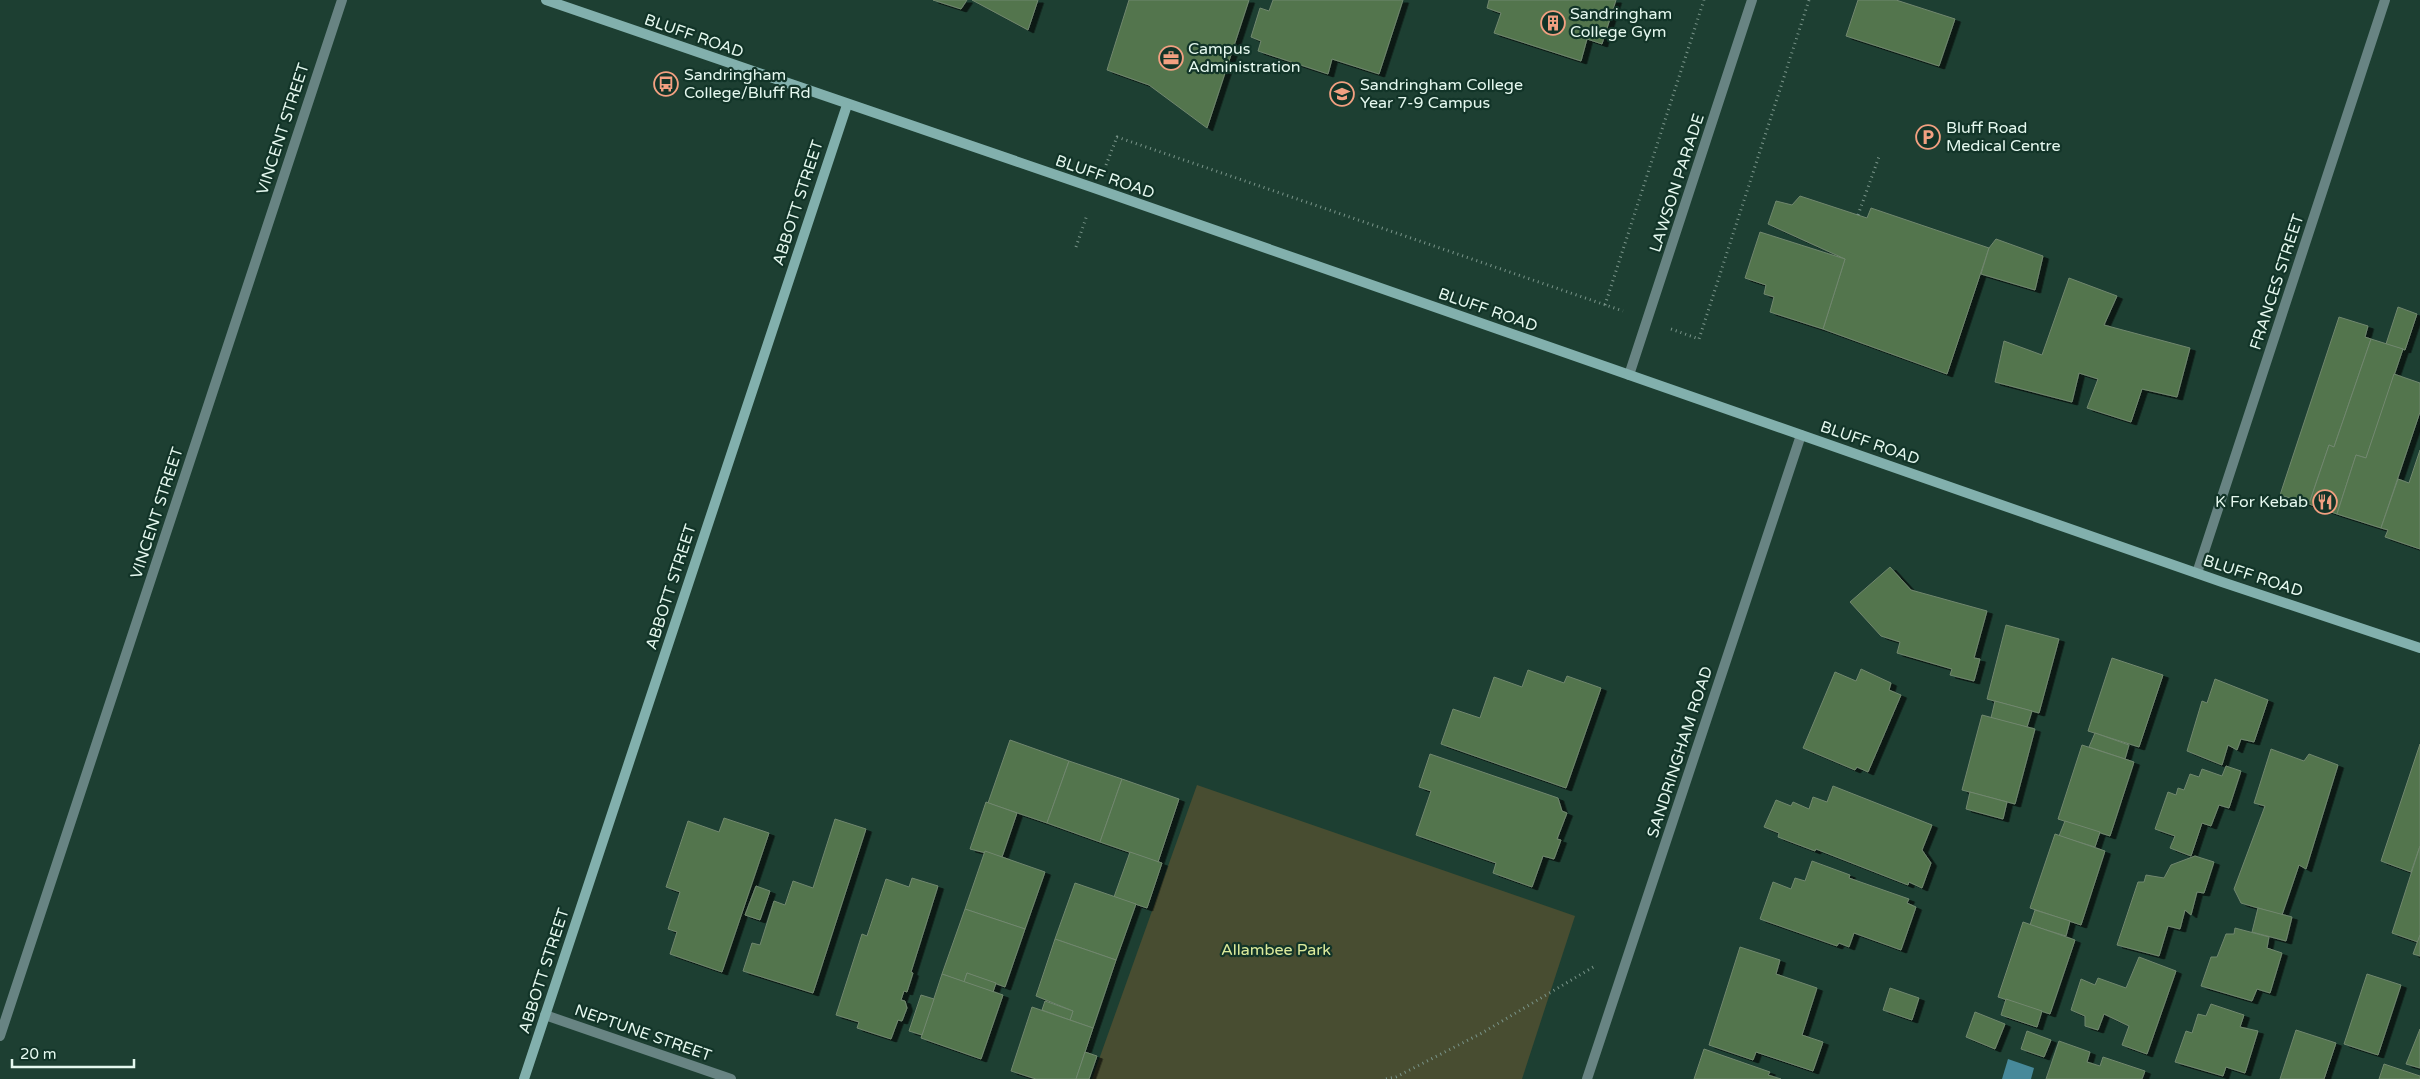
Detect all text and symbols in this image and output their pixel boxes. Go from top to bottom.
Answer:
place label: Sandringham College Gym [1570,4,1672,42]
street label: BLUFF ROAD [642,10,746,62]
building icon: Sandringham College Gym [1540,10,1566,36]
place label: Campus Administration [1188,39,1300,77]
office icon: Campus Administration [1158,45,1184,71]
street label: VINCENT STREET [252,60,314,197]
place label: Sandringham College/Bluff Rd [684,65,811,103]
bus stop icon: Sandringham College/Bluff Rd [653,71,679,97]
place label: Sandringham College Year 7-9 Campus [1360,75,1523,113]
school or university icon: Sandringham College Year 7-9 Campus [1329,81,1355,107]
street label: LAWSON PARADE [1645,111,1709,255]
place label: Bluff Road Medical Centre [1946,118,2061,156]
parking icon: Bluff Road Medical Centre [1915,124,1941,150]
street label: ABBOTT STREET [768,137,828,268]
street label: BLUFF ROAD [1053,151,1157,203]
street label: FRANCES STREET [2246,211,2308,353]
street label: BLUFF ROAD [1436,284,1540,336]
street label: BLUFF ROAD [1818,417,1922,469]
street label: VINCENT STREET [126,444,188,581]
restaurant icon: K For Kebab [2312,489,2338,515]
place label: K For Kebab [2215,492,2308,512]
street label: ABBOTT STREET [641,521,701,652]
street label: BLUFF ROAD [2201,550,2305,602]
street label: SANDRINGHAM ROAD [1643,664,1717,840]
street label: ABBOTT STREET [514,905,574,1036]
park label: Allambee Park [1221,940,1331,960]
street label: NEPTUNE STREET [572,1000,714,1066]
scale bar [12,1036,135,1068]
text: 20 m [20,1045,57,1063]

